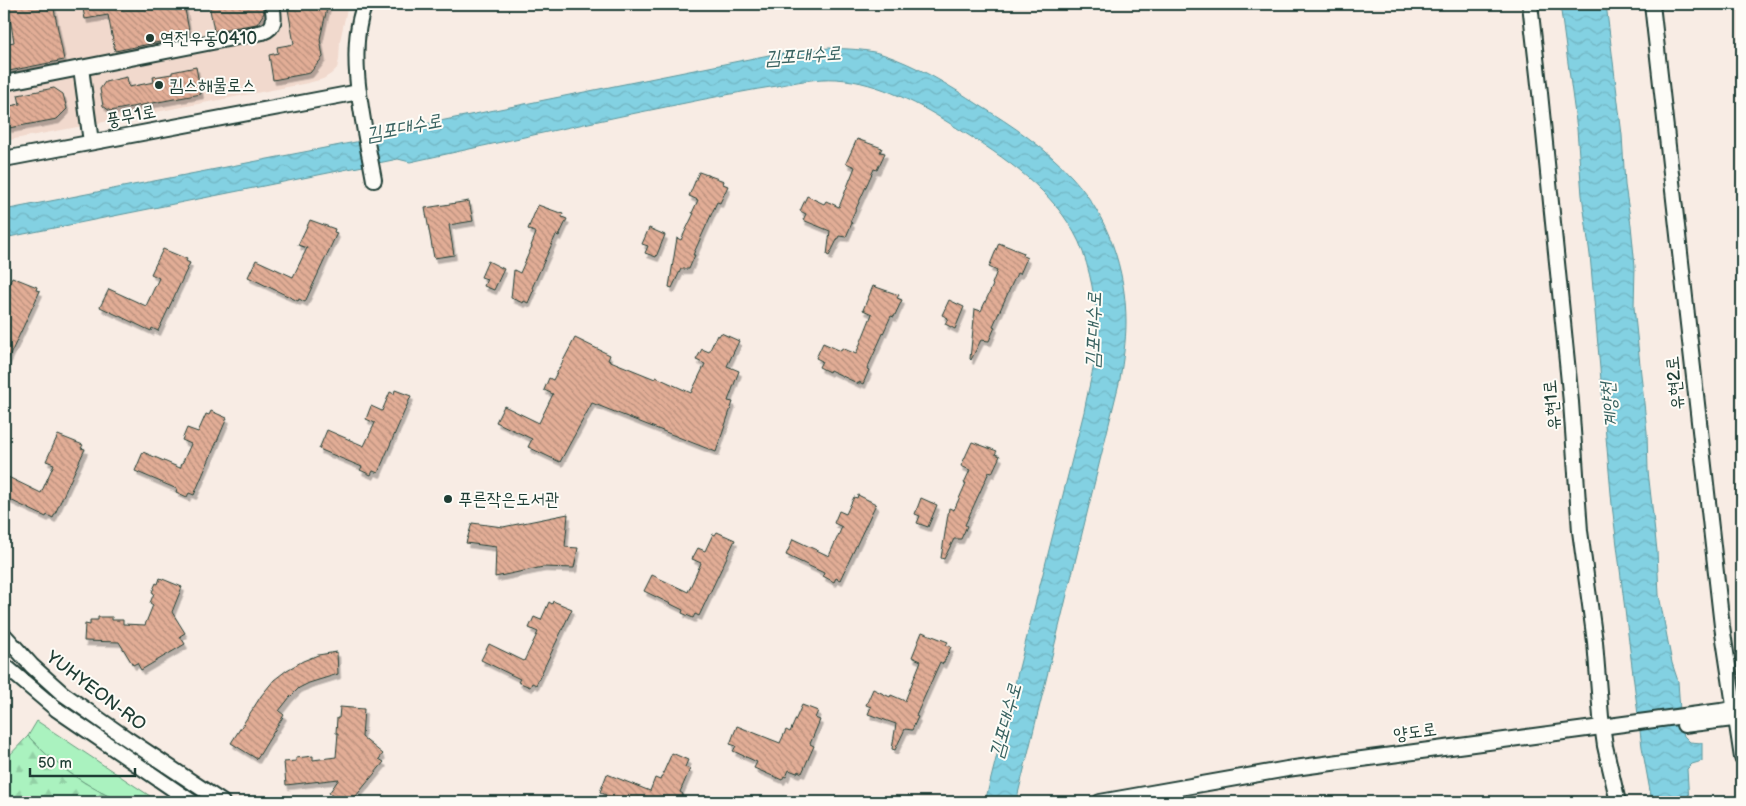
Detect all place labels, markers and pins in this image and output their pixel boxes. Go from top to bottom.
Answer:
place label: 역전우동0410 [160,28,257,49]
marker: 역전우동0410 [144,32,156,44]
place label: 킴스해물로스 [169,75,256,96]
marker: 킴스해물로스 [153,79,165,91]
place label: 푸른작은도서관 [458,489,559,510]
marker: 푸른작은도서관 [442,493,454,505]

